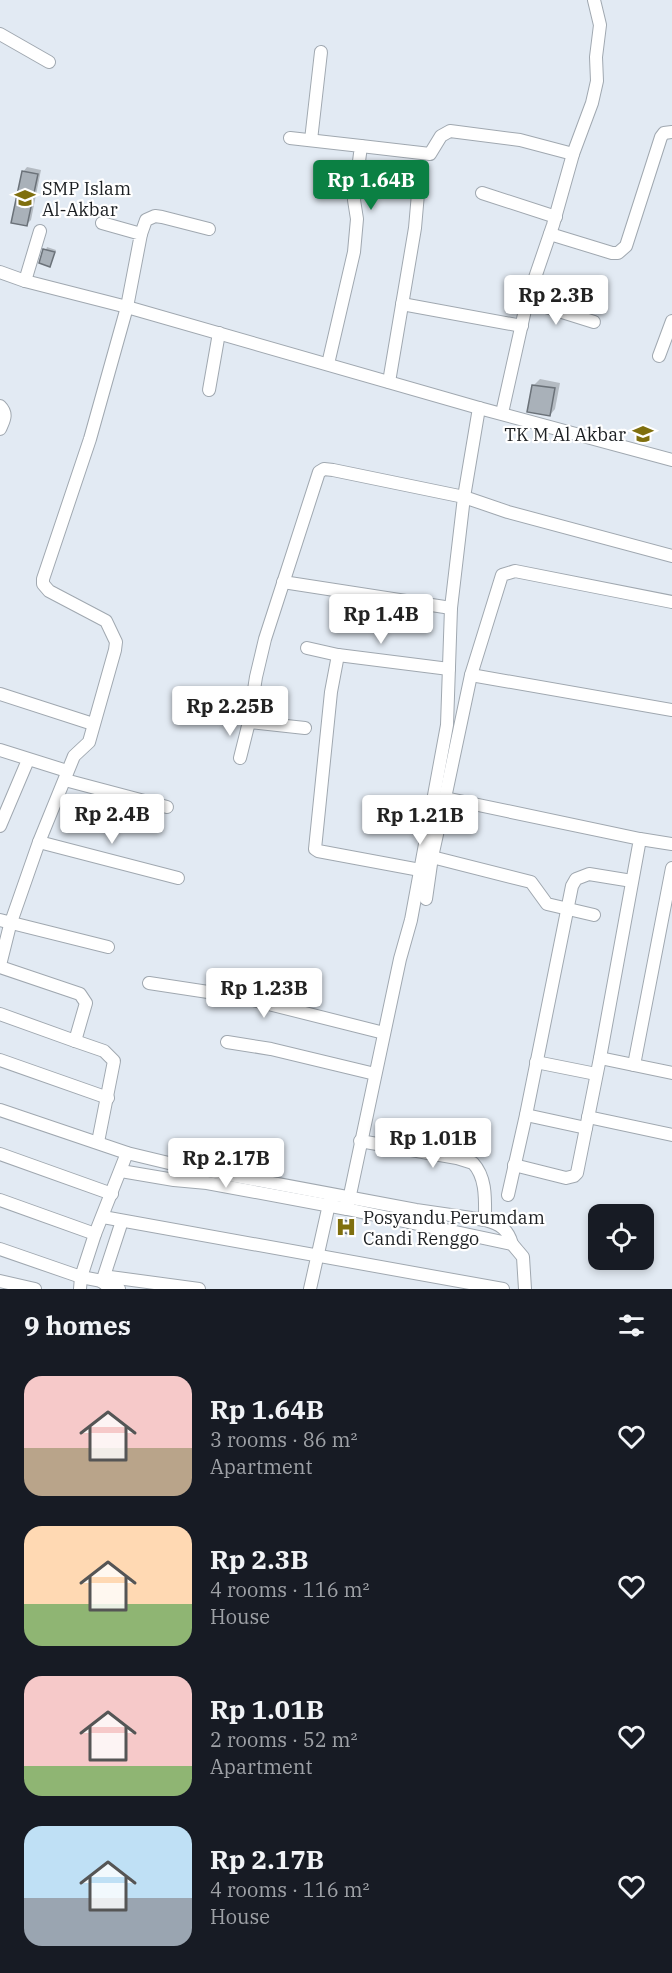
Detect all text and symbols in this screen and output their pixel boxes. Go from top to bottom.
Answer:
pin: Rp 1.64B [309,160,433,211]
text: Rp 1.64B [327,166,415,193]
place label: SMP Islam Al-Akbar [42,177,131,221]
school or university icon: SMP Islam Al-Akbar [13,186,37,210]
pin: Rp 2.3B [501,275,611,326]
text: Rp 2.3B [518,281,594,308]
school or university icon: TK M Al Akbar [631,422,655,446]
place label: TK M Al Akbar [504,423,626,446]
pin: Rp 1.4B [326,594,436,645]
text: Rp 1.4B [343,600,419,627]
pin: Rp 2.25B [168,686,292,737]
text: Rp 2.25B [186,692,274,719]
pin: Rp 2.4B [57,794,167,845]
pin: Rp 1.21B [358,795,482,846]
text: Rp 2.4B [74,800,150,827]
text: Rp 1.21B [376,801,464,828]
pin: Rp 1.23B [202,968,326,1019]
text: Rp 1.23B [220,974,308,1001]
pin: Rp 1.01B [371,1118,495,1169]
text: Rp 1.01B [389,1124,477,1151]
pin: Rp 2.17B [164,1138,288,1189]
text: Rp 2.17B [182,1144,270,1171]
map controls [588,1204,654,1270]
button: locate [588,1204,654,1270]
place label: Posyandu Perumdam Candi Renggo [363,1206,545,1250]
hospital icon: Posyandu Perumdam Candi Renggo [334,1215,358,1239]
text: 9 homes [24,1308,131,1342]
icon: filters [615,1309,648,1342]
text: Rp 1.64B [210,1392,324,1426]
icon: home [72,1400,144,1472]
icon: heart [615,1420,648,1453]
text: 3 rooms · 86 m² [210,1426,357,1453]
text: Apartment [210,1453,313,1480]
text: Rp 2.3B [210,1542,308,1576]
icon: home [72,1550,144,1622]
icon: heart [615,1570,648,1603]
text: 4 rooms · 116 m² [210,1576,369,1603]
text: House [210,1603,270,1630]
text: Rp 1.01B [210,1692,324,1726]
icon: home [72,1700,144,1772]
icon: heart [615,1720,648,1753]
text: 2 rooms · 52 m² [210,1726,357,1753]
text: Apartment [210,1753,313,1780]
text: Rp 2.17B [210,1842,324,1876]
icon: home [72,1850,144,1922]
icon: heart [615,1870,648,1903]
text: 4 rooms · 116 m² [210,1876,369,1903]
text: House [210,1903,270,1930]

